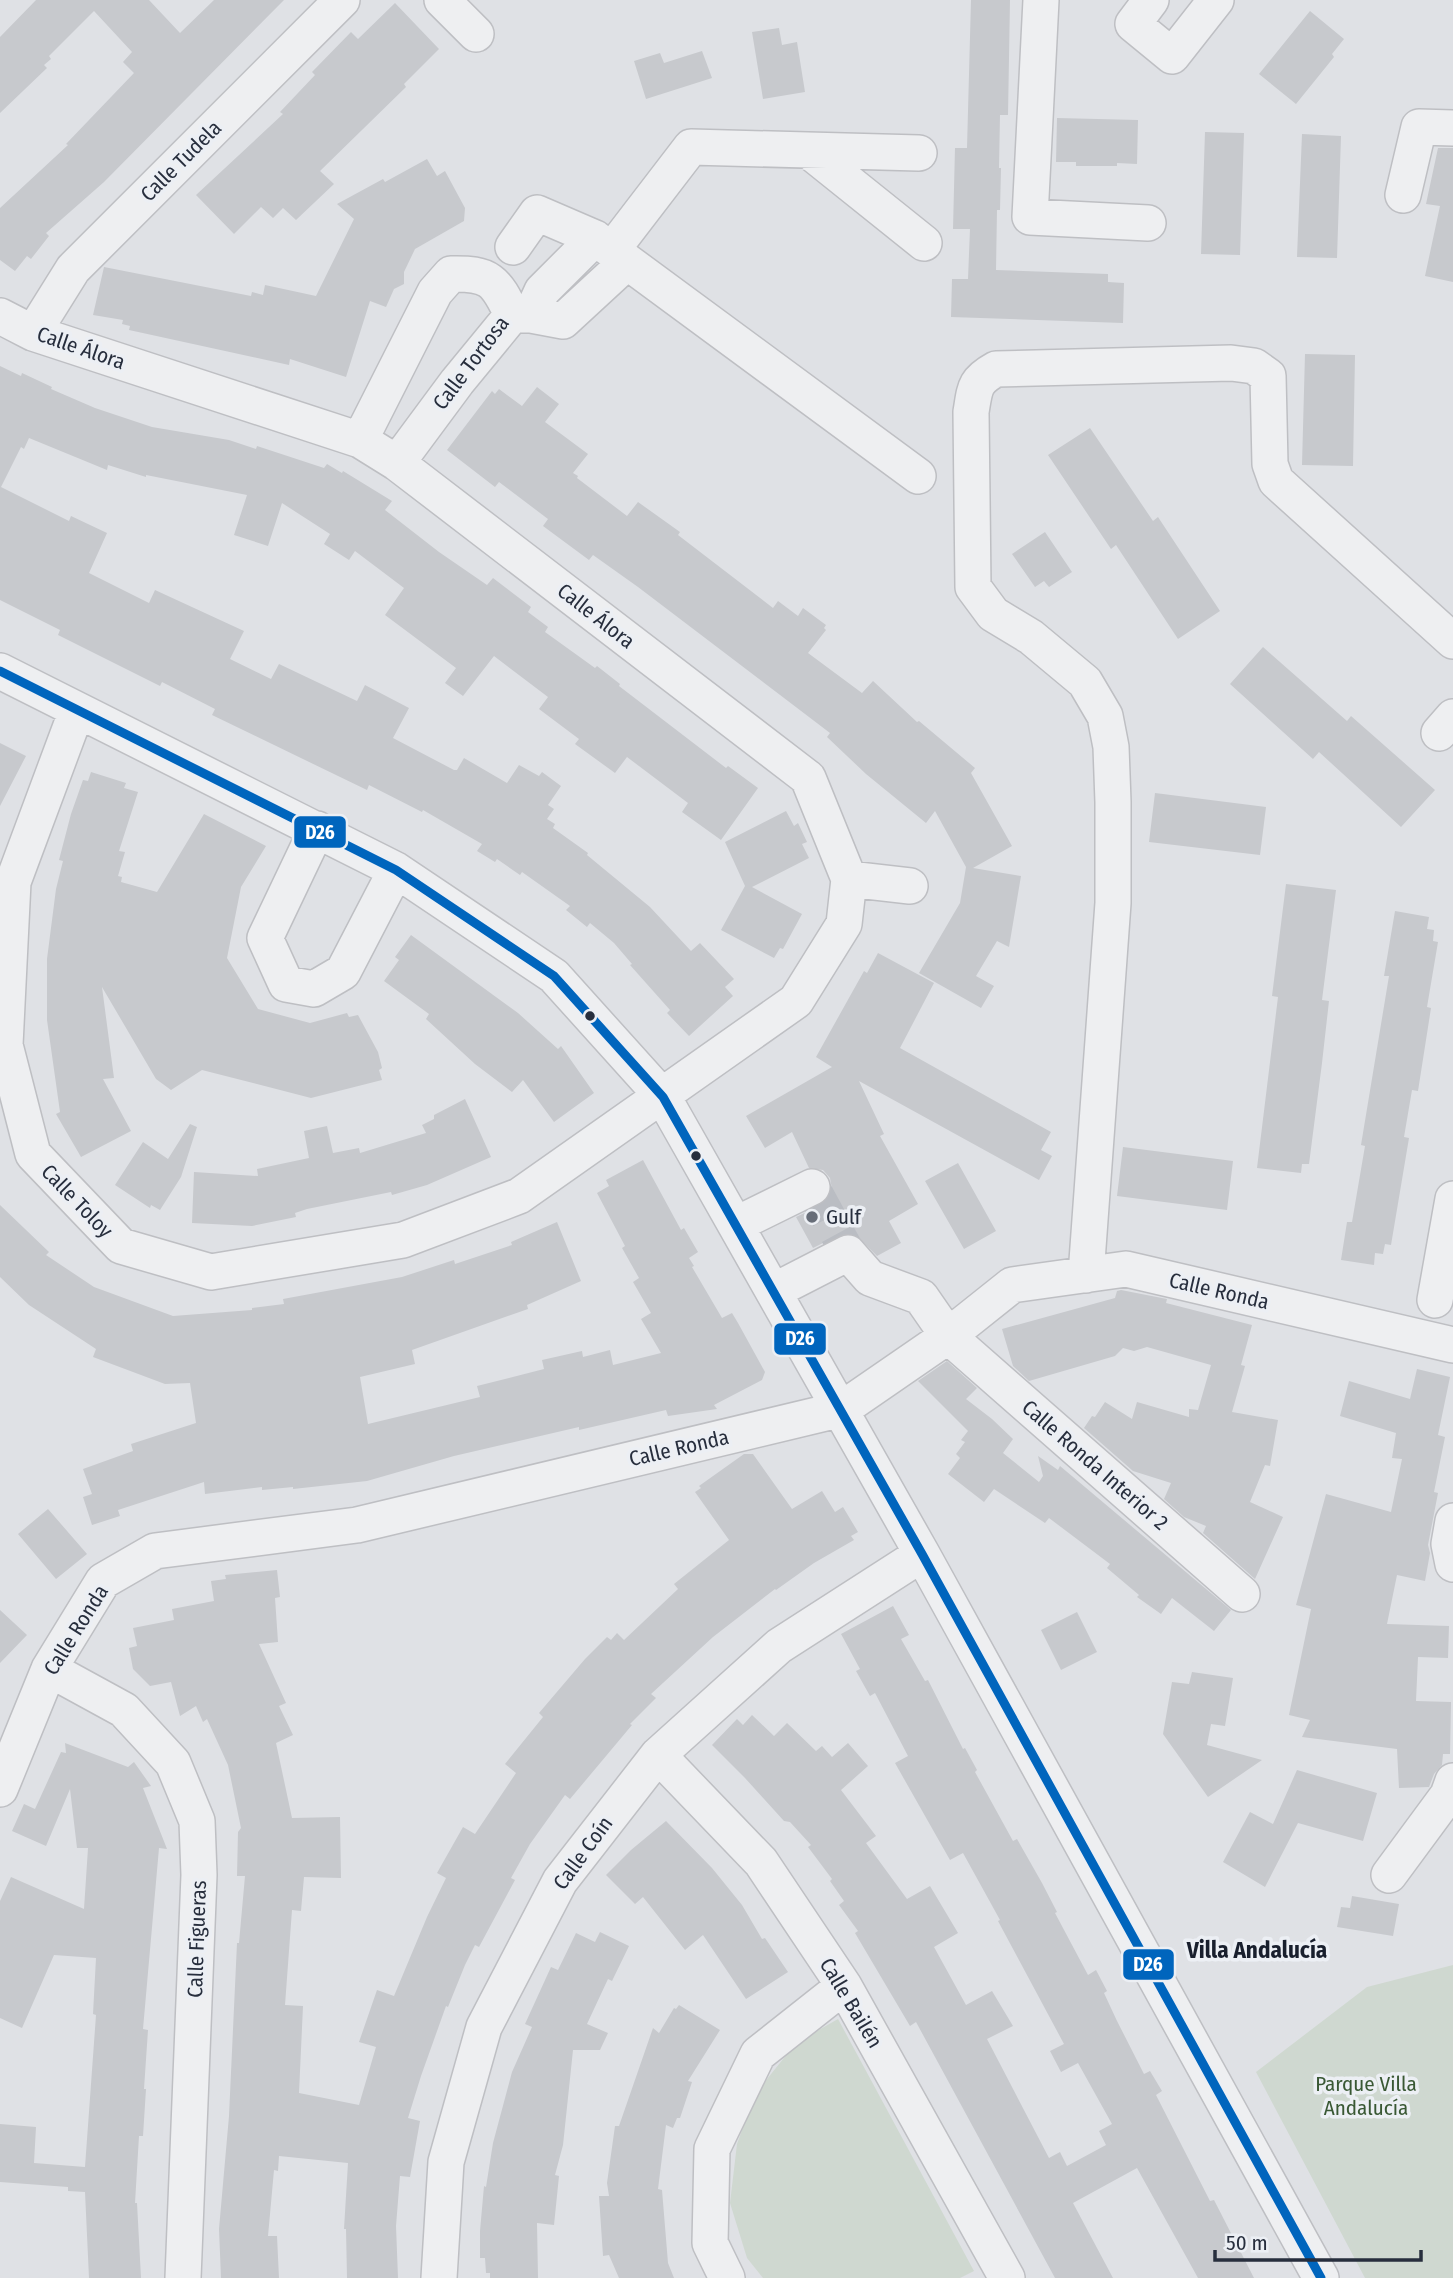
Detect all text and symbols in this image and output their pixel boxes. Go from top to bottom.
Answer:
street label: Calle Tudela [135,115,227,207]
street label: Calle Tortosa [427,311,515,415]
street label: Calle Álora [34,321,128,375]
street label: Calle Álora [552,578,640,654]
line badge: D26 [293,815,347,849]
text: D26 [305,821,335,844]
unlabelled marker [583,1009,597,1023]
unlabelled marker [689,1149,703,1163]
street label: Calle Toloy [36,1159,119,1244]
place label: Gulf [826,1204,863,1230]
marker: Gulf [804,1209,820,1225]
street label: Calle Ronda [1167,1267,1271,1315]
line badge: D26 [773,1322,827,1356]
text: D26 [785,1327,815,1350]
street label: Calle Ronda Interior 2 [1017,1394,1173,1536]
street label: Calle Ronda [627,1424,731,1472]
street label: Calle Ronda [38,1580,114,1680]
street label: Calle Coín [548,1811,618,1895]
street label: Calle Figueras [182,1880,212,1998]
district label: Villa Andalucía [1186,1936,1327,1964]
line badge: D26 [1122,1948,1175,1981]
street label: Calle Bailén [814,1953,888,2053]
text: D26 [1133,1953,1163,1976]
park label: Parque Villa Andalucía [1315,2071,1417,2121]
scale bar [1215,2218,1422,2262]
text: 50 m [1226,2230,1268,2256]

